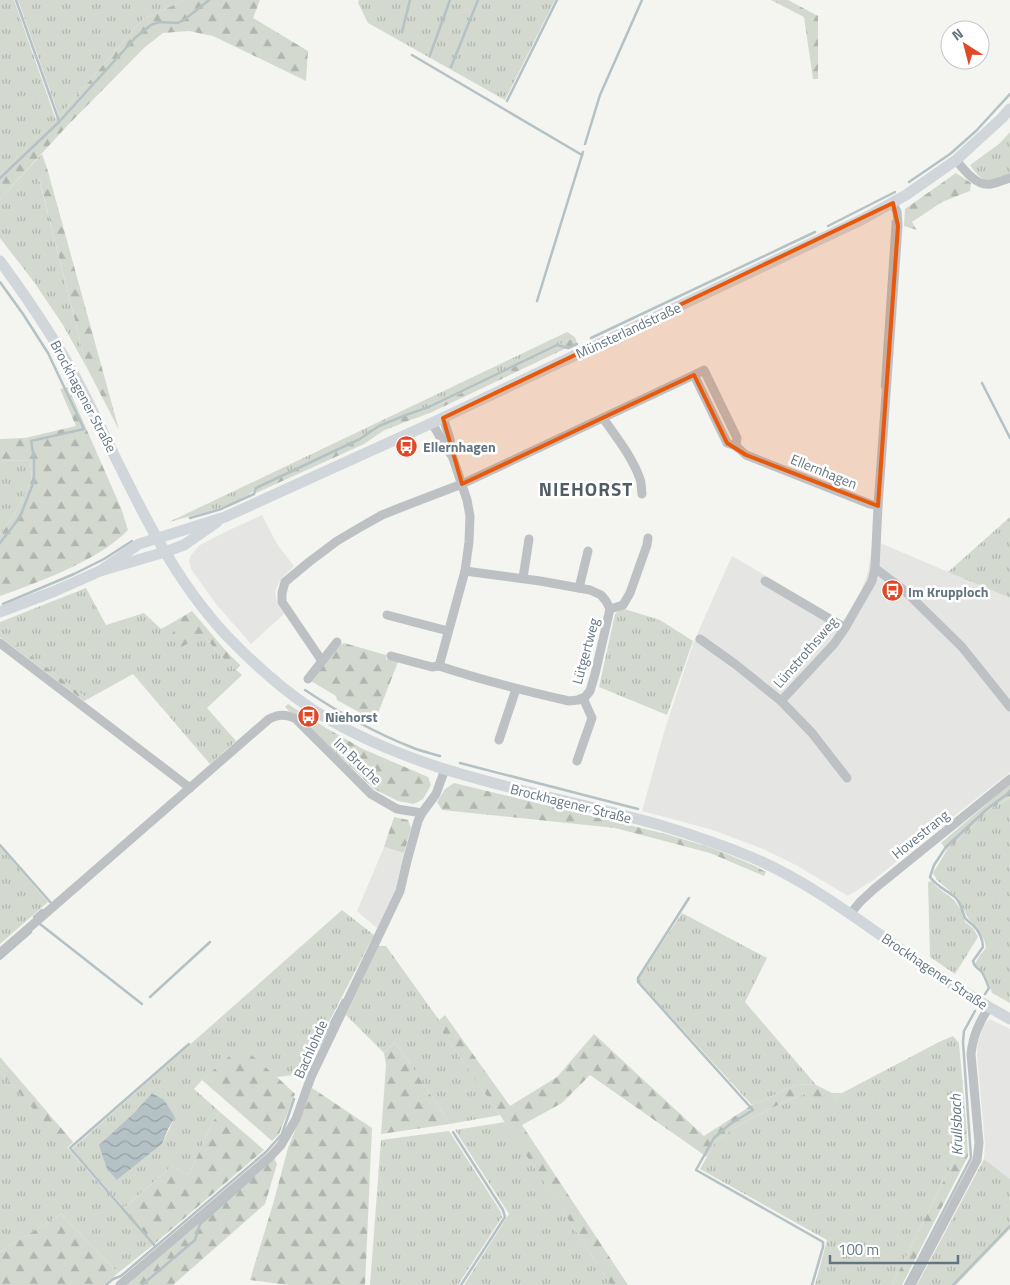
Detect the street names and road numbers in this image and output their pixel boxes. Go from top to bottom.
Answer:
street label: Münsterlandstraße [572,296,684,364]
street label: Brockhagener Straße [46,336,122,456]
street label: Ellernhagen [788,448,860,494]
street label: Lünstrothsweg [768,612,842,692]
street label: Lütgertweg [566,616,604,686]
street label: Im Bruche [329,733,387,789]
street label: Brockhagener Straße [508,778,634,828]
street label: Hovestrang [887,804,953,864]
street label: Brockhagener Straße [878,928,992,1014]
street label: Bachlohde [288,1016,332,1082]

